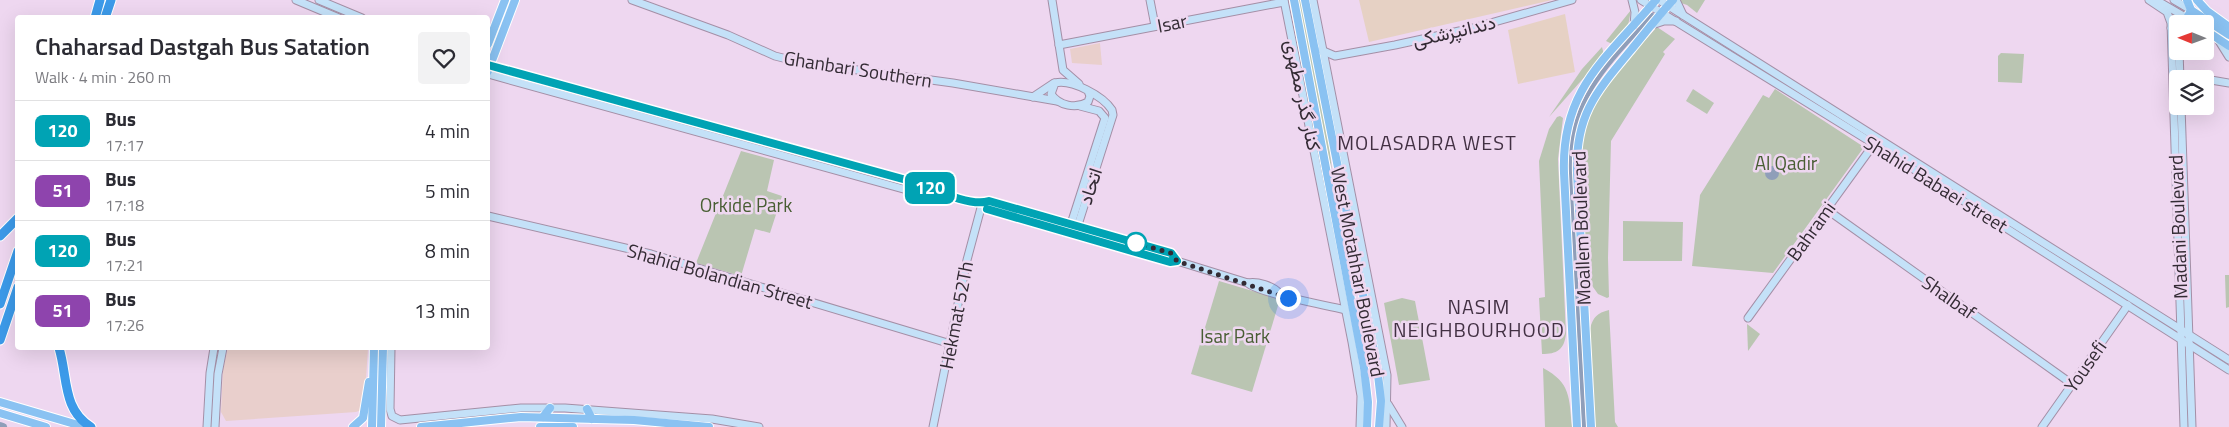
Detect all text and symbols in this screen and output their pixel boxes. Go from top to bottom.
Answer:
street label: Isar [1155,5,1190,40]
street label: دندانپزشکی [1409,7,1498,54]
north arrow [2169,15,2214,60]
map controls [2169,15,2214,115]
text: Chaharsad Dastgah Bus Satation [35,28,370,64]
button: heart [418,32,470,84]
street label: کنار گذر مطهری [1278,37,1329,153]
street label: Ghanbari Southern [782,42,934,95]
text: Walk · 4 min · 260 m [35,65,171,89]
button: layers [2169,70,2214,115]
text: Bus [105,104,136,133]
text: 4 min [425,116,470,145]
text: 120 [47,117,78,144]
district label: MOLASADRA WEST [1337,127,1517,158]
street label: Shahid Babaei street [1859,128,2014,240]
text: 17:17 [105,133,144,157]
park label: Al Qadir [1755,148,1818,177]
street label: Moallem Boulevard [1563,150,1598,306]
street label: Madani Boulevard [2160,154,2195,300]
text: Bus [105,164,136,193]
street label: اتحاد [1070,164,1109,208]
street label: West Motahhari Boulevard [1324,165,1393,379]
line badge: 120 [901,172,959,204]
text: 120 [915,174,945,201]
text: 5 min [425,176,470,205]
text: 51 [52,177,73,204]
park label: Orkide Park [700,190,792,219]
text: 17:18 [105,193,144,217]
street label: Bahrami [1779,195,1842,267]
text: Bus [105,224,136,253]
unlabelled marker [1125,232,1147,254]
street label: Shahid Bolandian Street [624,235,817,316]
text: 8 min [425,236,470,265]
text: 120 [47,237,78,264]
text: 17:21 [105,253,144,277]
street label: Hekmat 52Th [931,259,980,371]
street label: Shalbaf [1916,267,1983,326]
text: Bus [105,284,136,313]
your location [1276,286,1301,311]
district label: NASIM NEIGHBOURHOOD [1393,291,1565,345]
text: 13 min [414,296,470,325]
text: 51 [52,297,73,324]
text: 17:26 [105,313,144,337]
park label: Isar Park [1200,321,1270,350]
street label: Yousefi [2056,334,2113,398]

